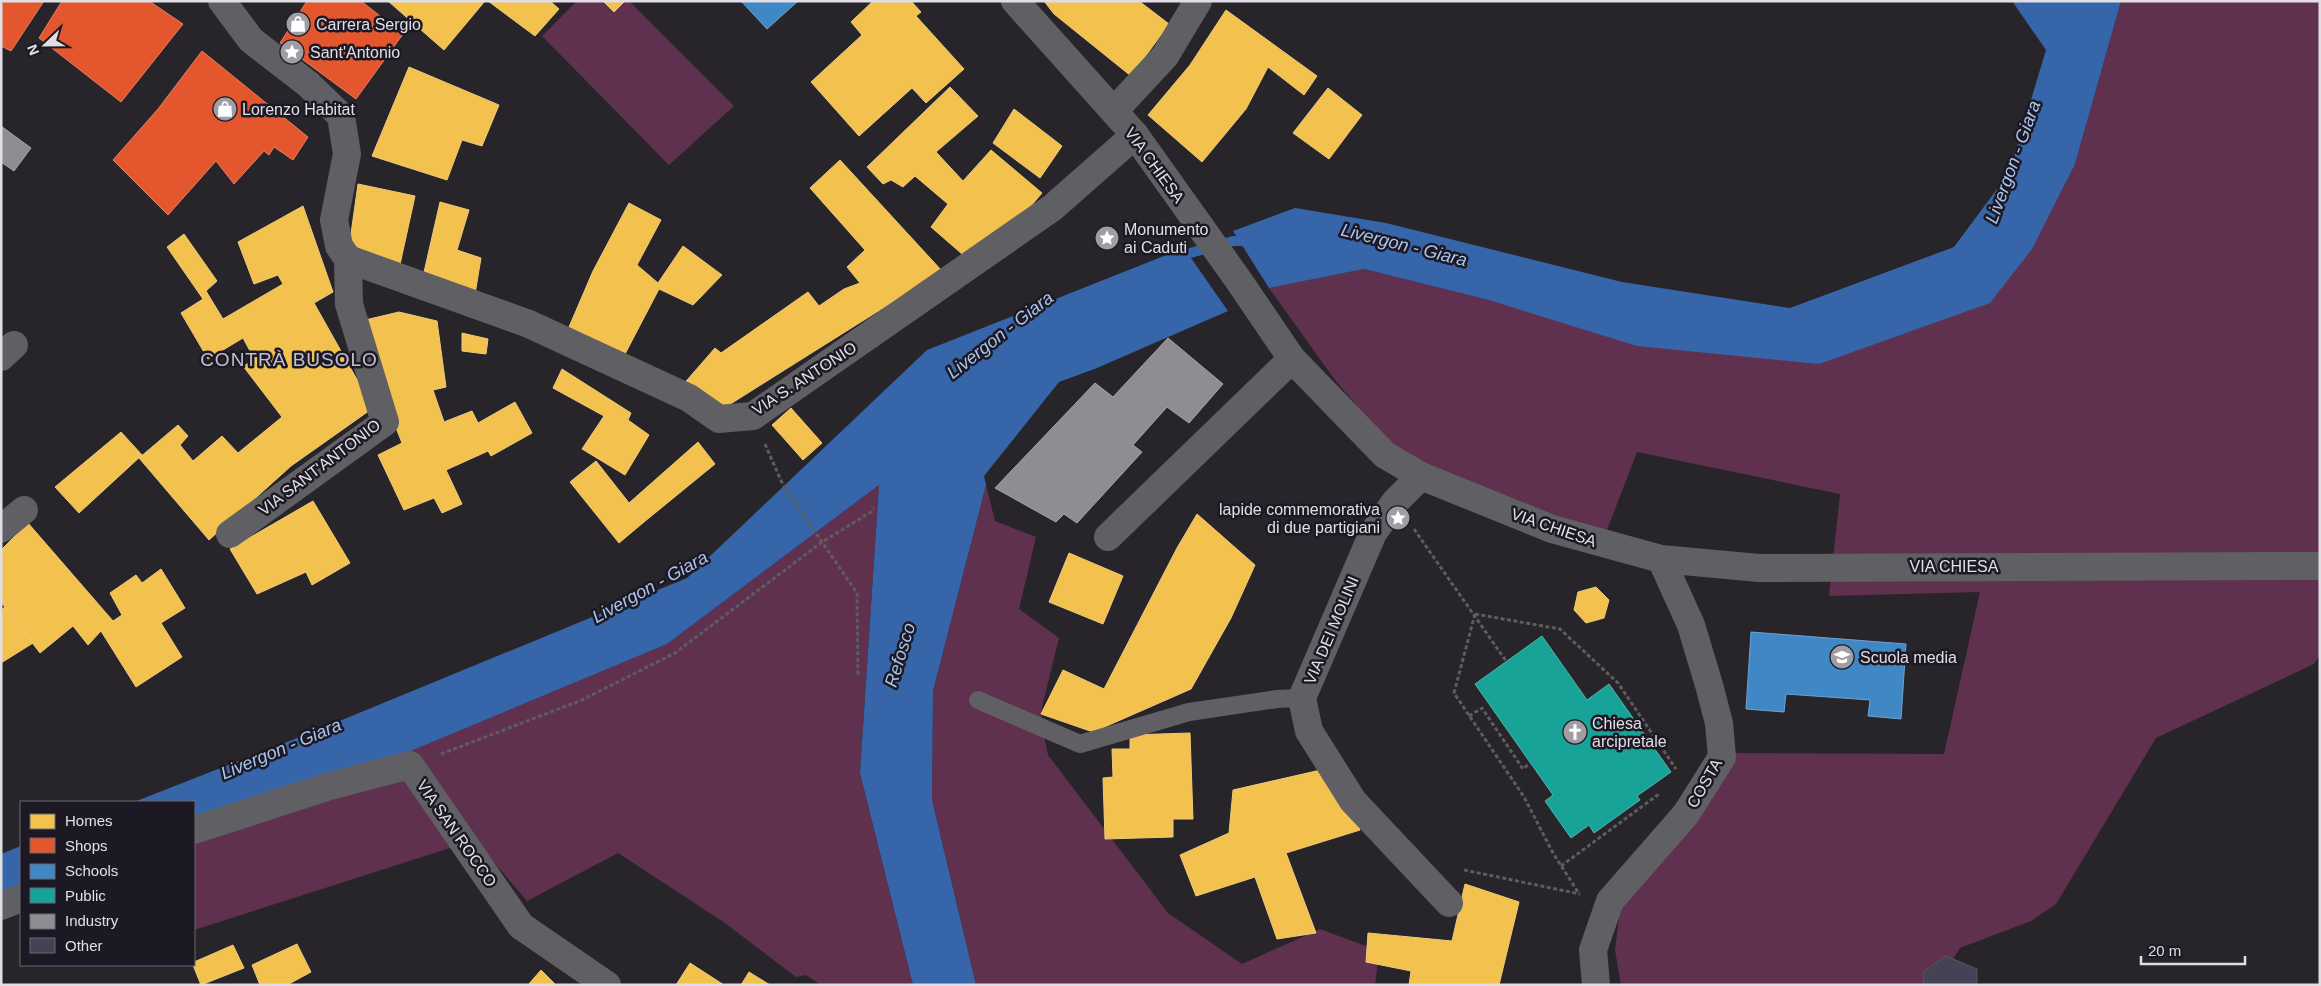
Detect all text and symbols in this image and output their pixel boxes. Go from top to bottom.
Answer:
shop icon: Carrera Sergio [285,11,311,37]
place label: Carrera Sergio [316,16,421,33]
north arrow [20,20,70,70]
place icon: Sant'Antonio [279,39,305,65]
text: N [24,42,42,58]
place label: Sant'Antonio [310,44,400,61]
shop icon: Lorenzo Habitat [212,96,238,122]
water label: Livergon - Giara [1982,98,2044,226]
place label: Lorenzo Habitat [242,101,356,118]
street label: VIA CHIESA [1122,124,1188,207]
water label: Livergon - Giara [1339,220,1469,270]
place label: Monumento ai Caduti [1124,221,1209,256]
place icon: Monumento ai Caduti [1094,225,1120,251]
water label: Livergon - Giara [943,287,1057,383]
street label: VIA S. ANTONIO [749,338,859,418]
district label: CONTRÀ BUSOLO [200,349,378,370]
street label: VIA SANT'ANTONIO [255,416,383,519]
place label: lapide commemorativa di due partigiani [1219,501,1380,536]
place icon: lapide commemorativa di due partigiani [1385,505,1411,531]
street label: VIA CHIESA [1509,505,1599,550]
water label: Livergon - Giara [589,547,711,627]
street label: VIA CHIESA [1910,558,1999,575]
street label: VIA DEI MOLINI [1301,574,1362,687]
water label: Refosco [881,620,919,690]
school or university icon: Scuola media [1829,644,1855,670]
place label: Scuola media [1860,649,1957,666]
water label: Livergon - Giara [218,715,344,783]
place label: Chiesa arcipretale [1592,715,1667,750]
church icon: Chiesa arcipretale [1562,719,1588,745]
street label: COSTA [1684,755,1725,811]
street label: VIA SAN ROCCO [413,777,500,890]
legend [20,801,195,966]
text: Homes [65,812,113,829]
text: Shops [65,837,108,854]
text: Schools [65,862,118,879]
text: Public [65,887,106,904]
text: Industry [65,912,119,929]
scale bar [2141,934,2245,966]
text: Other [65,937,103,954]
text: 20 m [2148,942,2181,959]

